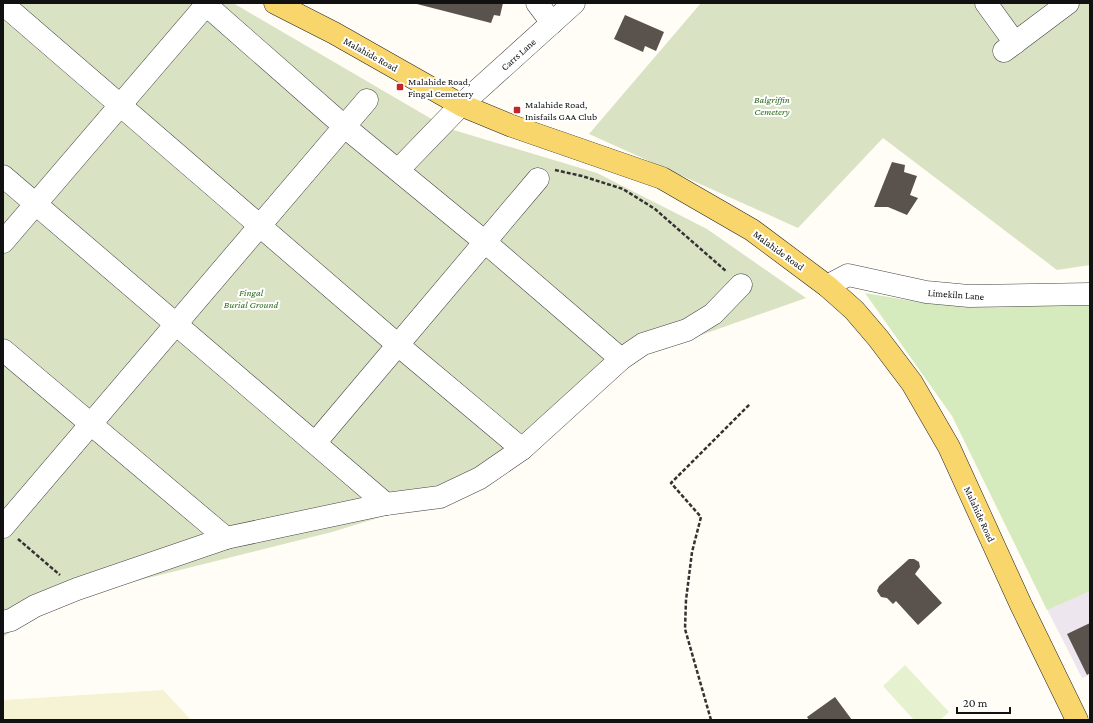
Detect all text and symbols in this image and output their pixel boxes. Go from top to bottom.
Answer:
street label: Malahide Road [342,35,400,74]
street label: Carrs Lane [499,36,538,73]
place label: Malahide Road, Fingal Cemetery [408,76,474,99]
marker: Malahide Road, Fingal Cemetery [395,82,405,92]
park label: Balgriffin Cemetery [754,94,790,117]
place label: Malahide Road, Inisfails GAA Club [525,99,597,122]
marker: Malahide Road, Inisfails GAA Club [512,105,522,115]
street label: Malahide Road [751,228,807,273]
park label: Fingal Burial Ground [224,287,278,310]
street label: Limekiln Lane [927,287,985,302]
street label: Malahide Road [962,485,998,544]
scale bar [957,689,1010,715]
text: 20 m [963,696,988,710]

